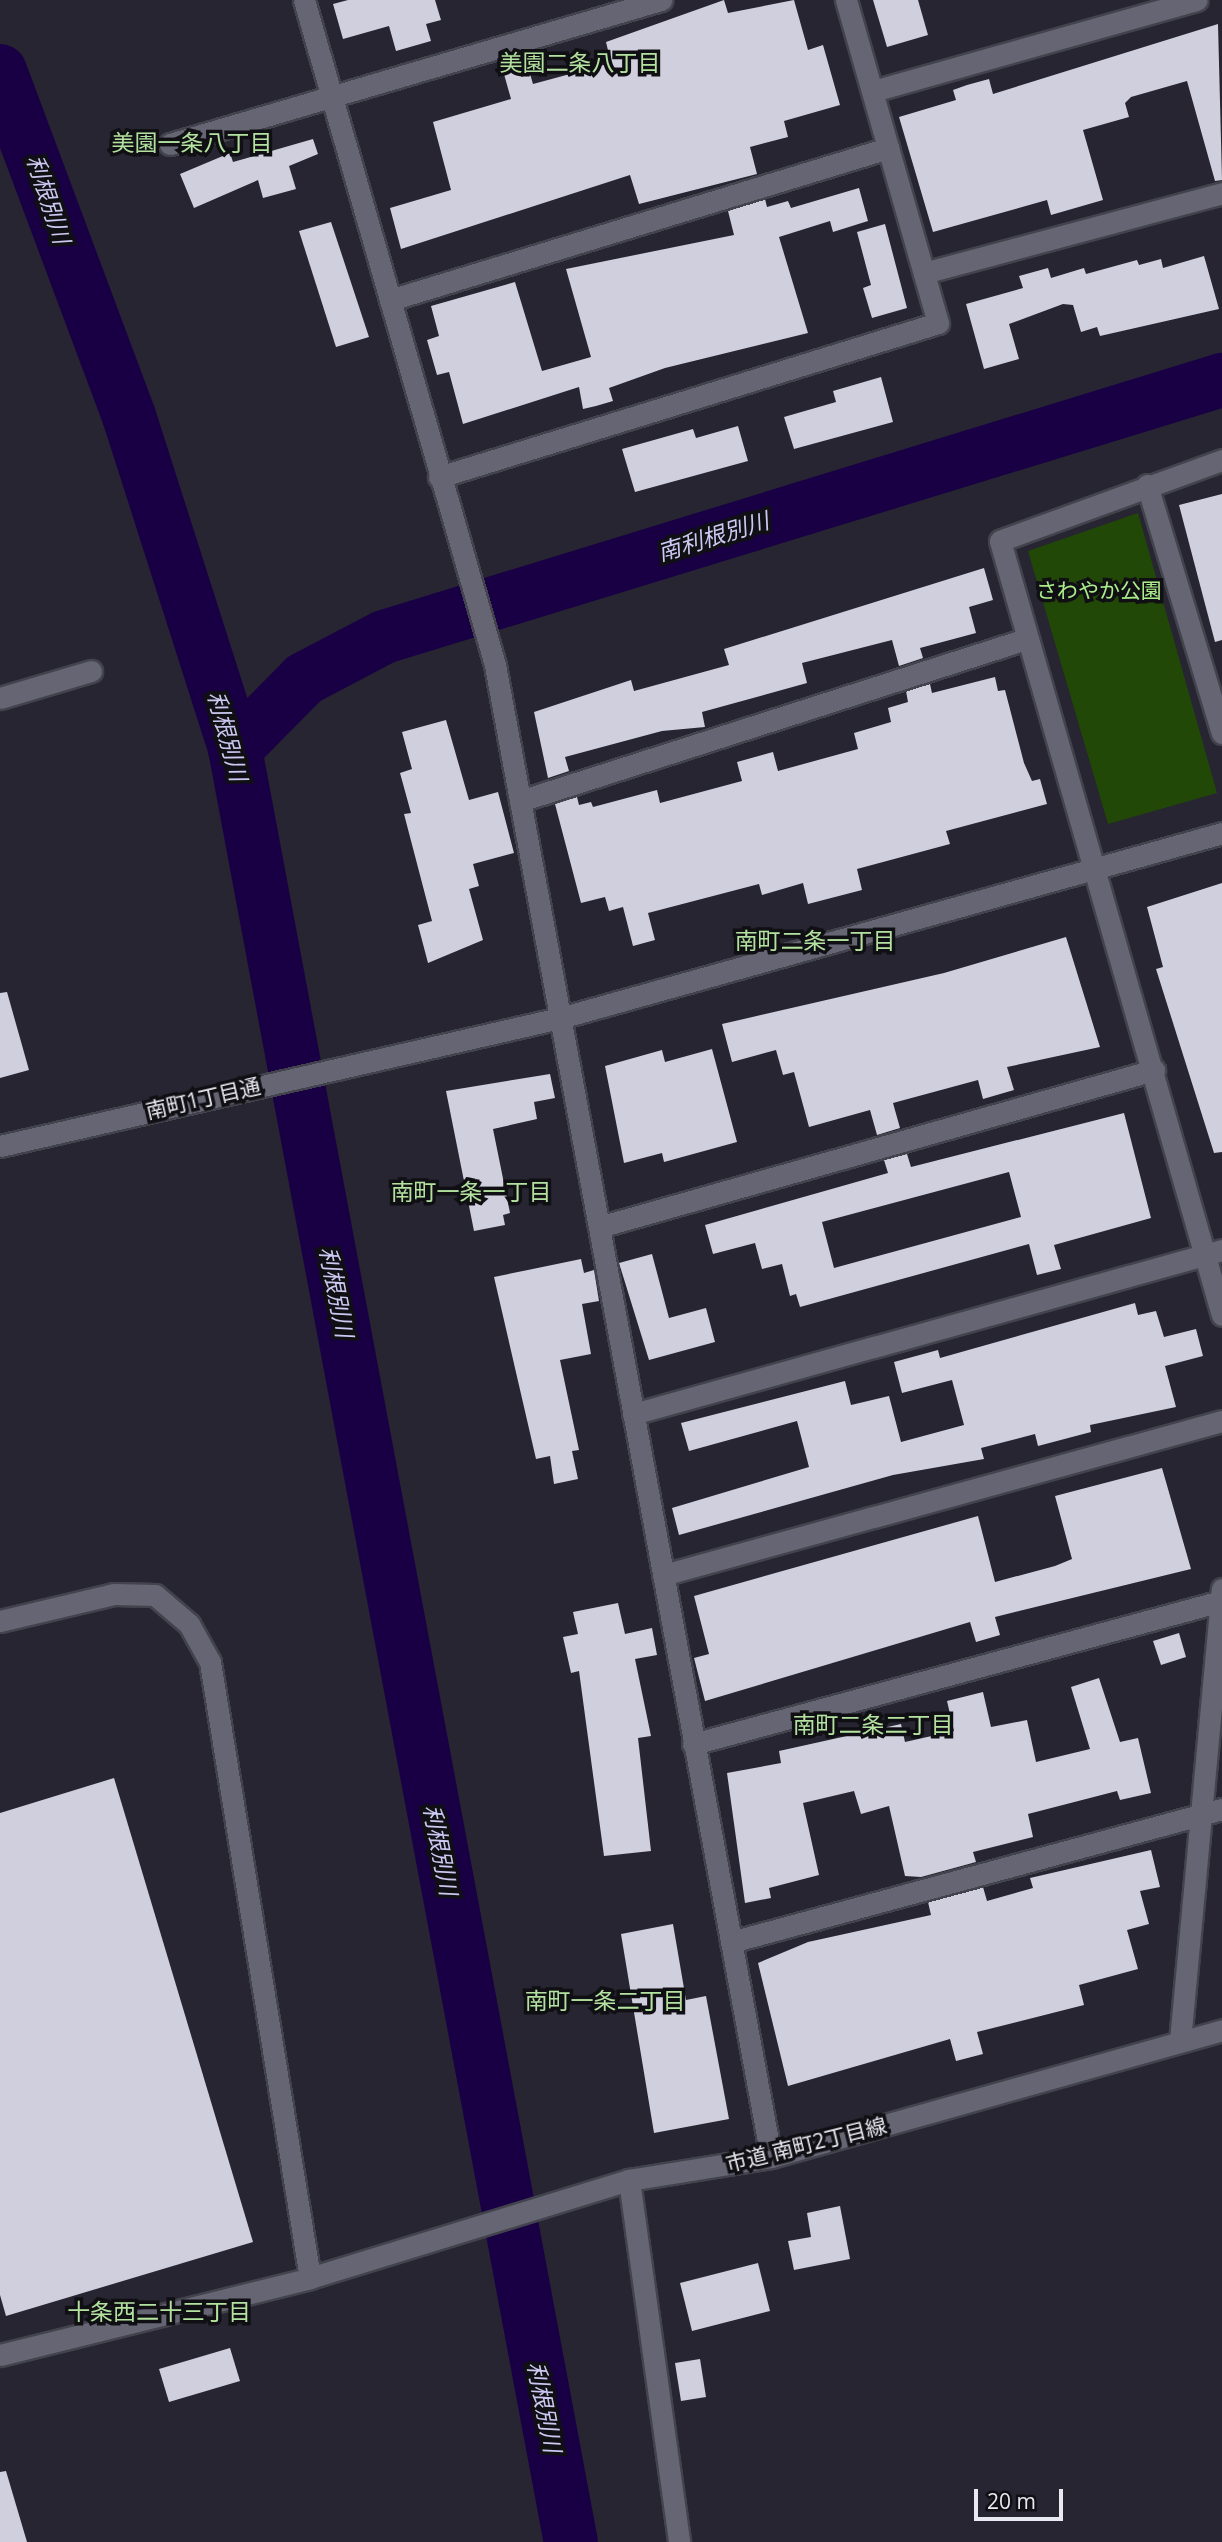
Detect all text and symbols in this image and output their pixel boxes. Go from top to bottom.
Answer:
district label: 美園二条八丁目 [500,48,660,76]
district label: 美園一条八丁目 [112,128,272,156]
water label: 利根別川 [22,151,76,247]
water label: 南利根別川 [654,506,772,566]
park label: さわやか公園 [1036,577,1162,603]
water label: 利根別川 [203,688,253,784]
district label: 南町二条一丁目 [735,926,895,954]
street label: 南町1丁目通 [143,1073,263,1123]
district label: 南町一条一丁目 [391,1177,551,1205]
water label: 利根別川 [315,1244,359,1340]
district label: 南町二条二丁目 [793,1710,953,1738]
water label: 利根別川 [419,1802,463,1898]
district label: 南町一条二丁目 [525,1986,685,2014]
street label: 市道 南町2丁目線 [723,2112,889,2176]
district label: 十条西二十三丁目 [67,2297,251,2325]
water label: 利根別川 [523,2359,567,2455]
scale bar [977,2476,1066,2520]
text: 20 m [987,2487,1036,2515]

